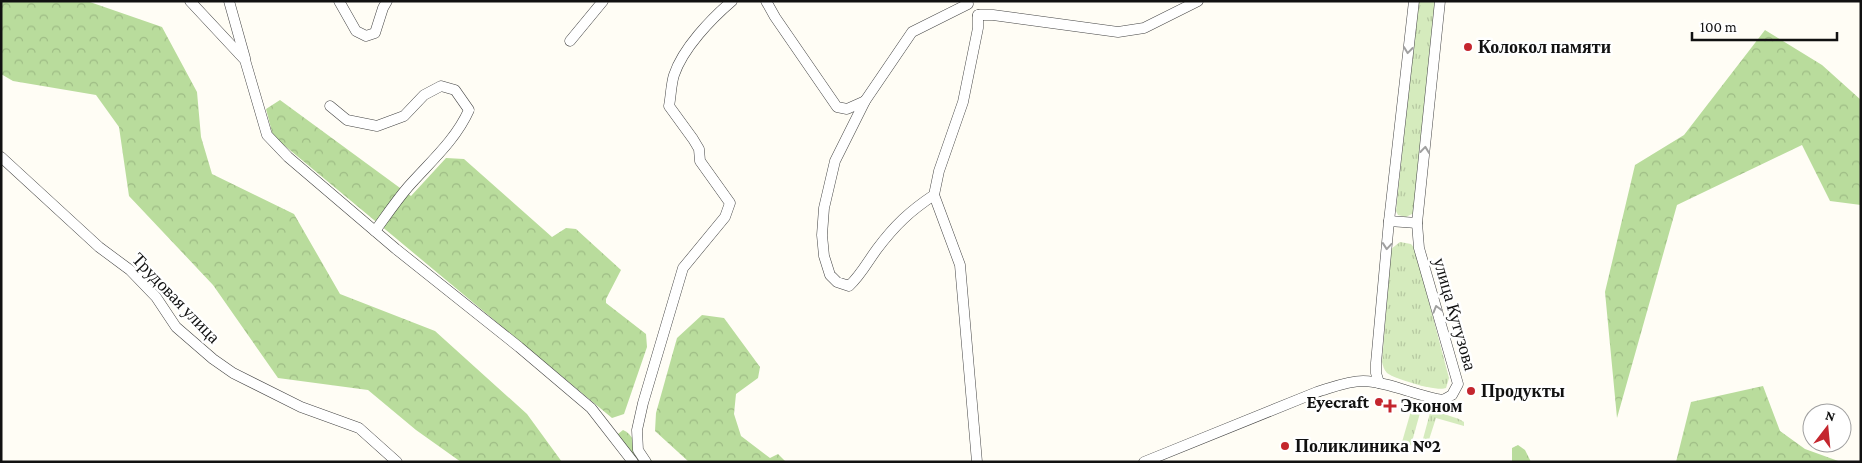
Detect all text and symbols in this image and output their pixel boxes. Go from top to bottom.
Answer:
scale bar [1692,10,1837,42]
text: 100 m [1700,19,1737,35]
place label: Колокол памяти [1478,37,1611,57]
marker: Колокол памяти [1462,41,1474,53]
one-way arrow [1404,45,1414,54]
one-way arrow [1419,145,1430,153]
one-way arrow [1381,242,1392,250]
street label: Трудовая улица [128,249,224,347]
street label: улица Кутузова [1429,255,1481,373]
one-way arrow [1432,306,1442,314]
place label: Продукты [1481,381,1565,401]
marker: Продукты [1465,385,1477,397]
place label: Eyecraft [1306,392,1370,412]
marker: Eyecraft [1373,396,1385,408]
place label: Эконом [1400,396,1463,416]
marker: Эконом [1384,400,1396,412]
north arrow [1802,403,1852,453]
text: N [1824,406,1838,425]
place label: Поликлиника №2 [1295,436,1441,456]
marker: Поликлиника №2 [1279,440,1291,452]

